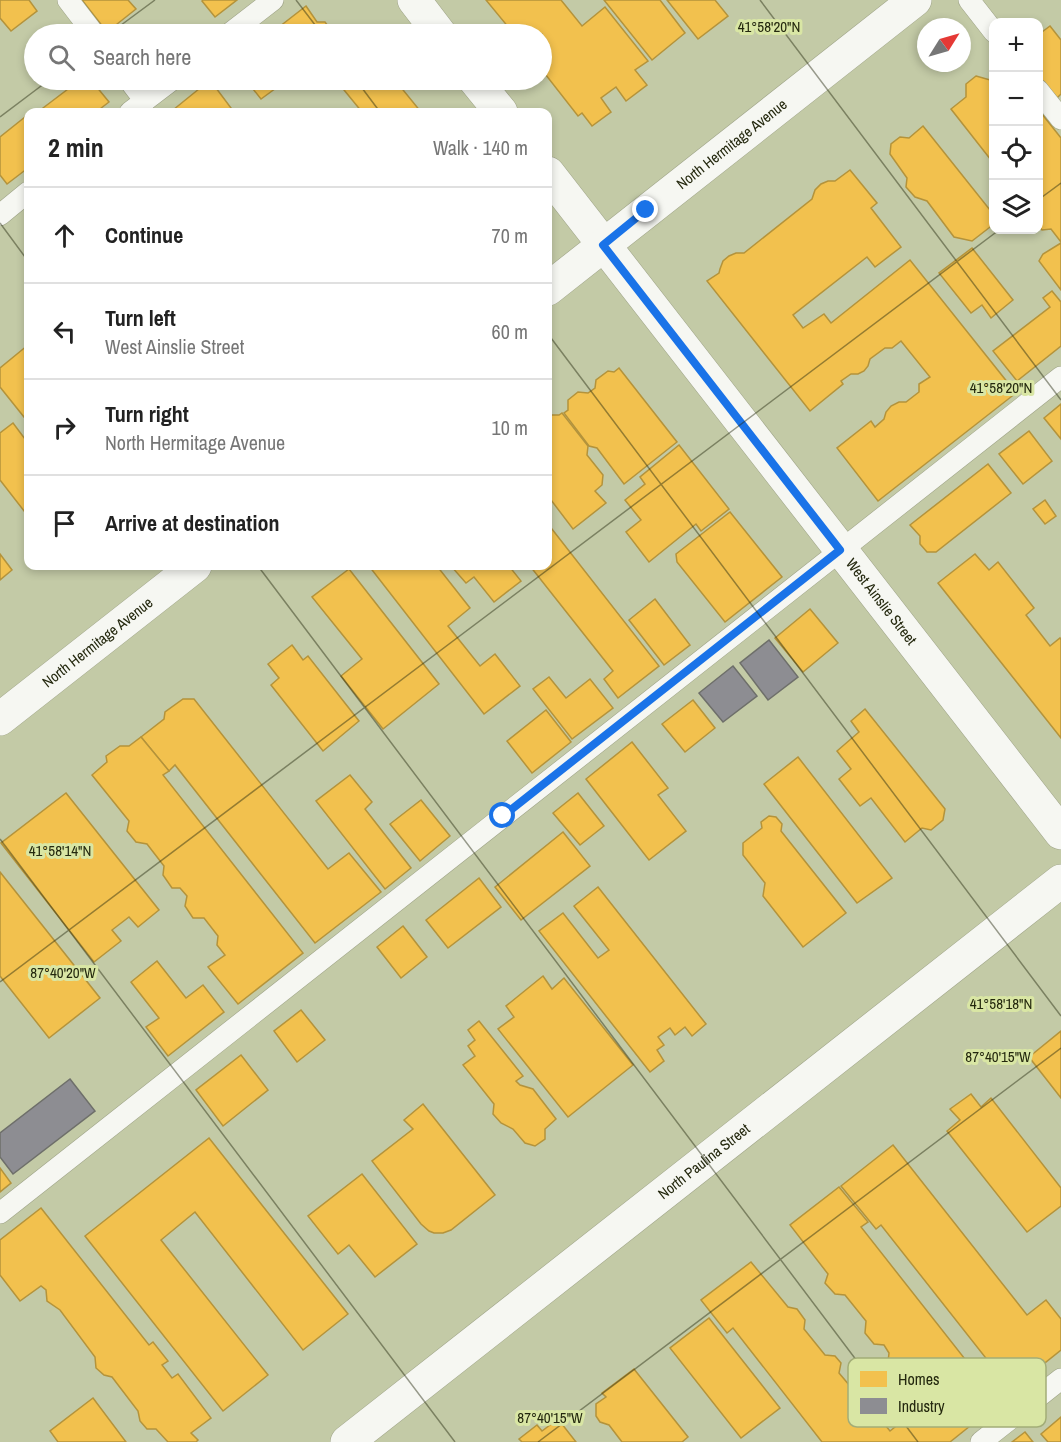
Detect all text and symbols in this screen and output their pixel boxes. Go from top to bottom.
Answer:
text: 41°58'20"N [738,16,800,37]
north arrow [917,18,971,72]
map controls [989,18,1043,234]
button: + [989,18,1043,72]
search box [24,24,552,90]
icon: search [45,41,78,74]
text: Search here [93,42,191,72]
button: − [989,72,1043,126]
street label: North Hermitage Avenue [672,94,791,194]
button: locate [989,126,1043,180]
text: 2 min [48,130,104,165]
text: Walk · 140 m [433,134,528,161]
button: layers [989,180,1043,234]
route end [632,196,658,222]
icon: ahead [48,219,81,252]
text: Continue [105,220,183,250]
text: 70 m [492,222,528,249]
text: Turn left [105,303,176,333]
icon: left [48,315,81,348]
text: 60 m [492,318,528,345]
text: West Ainslie Street [105,333,244,360]
text: 41°58'20"N [970,377,1032,398]
text: Turn right [105,399,189,429]
icon: right [48,411,81,444]
text: 10 m [492,414,528,441]
text: North Hermitage Avenue [105,429,285,456]
icon: arrive [48,507,81,540]
text: Arrive at destination [105,508,279,538]
street label: West Ainslie Street [841,554,922,650]
street label: North Hermitage Avenue [38,592,157,692]
route start [489,802,515,828]
text: 41°58'14"N [29,840,91,861]
text: 87°40'20"W [30,962,96,983]
text: 41°58'18"N [970,993,1032,1014]
text: 87°40'15"W [965,1046,1031,1067]
street label: North Paulina Street [653,1118,754,1204]
legend [848,1358,1046,1427]
text: Homes [898,1368,940,1390]
text: Industry [898,1395,945,1417]
text: 87°40'15"W [517,1407,583,1428]

